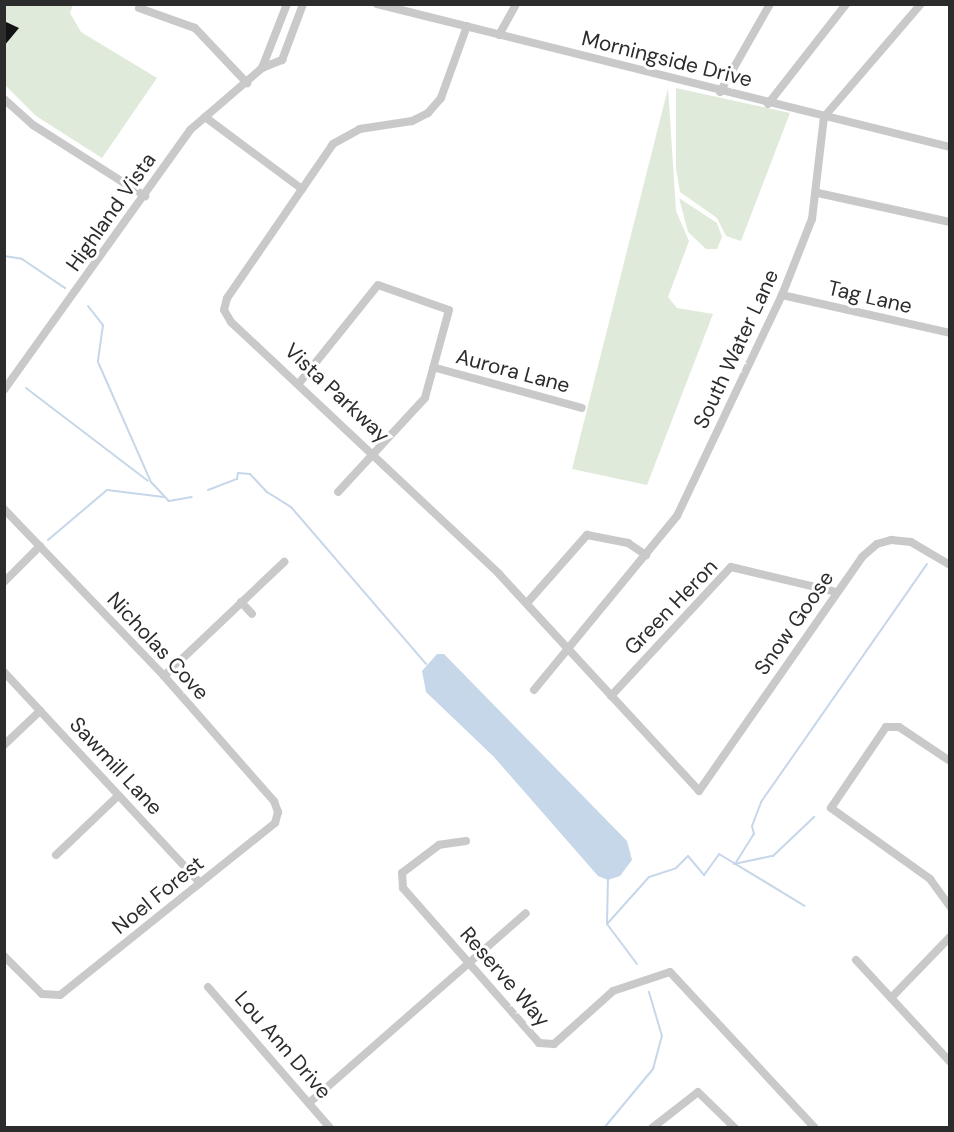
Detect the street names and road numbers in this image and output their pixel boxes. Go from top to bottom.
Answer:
street label: Morningside Drive [579,26,755,92]
street label: Highland Vista [61,148,161,276]
street label: South Water Lane [688,265,784,433]
street label: Tag Lane [826,275,914,319]
street label: Vista Parkway [279,338,395,448]
street label: Aurora Lane [453,344,573,398]
street label: Green Heron [619,554,723,660]
street label: Snow Goose [749,566,839,680]
street label: Nicholas Cove [102,587,214,705]
street label: Sawmill Lane [64,712,168,820]
street label: Noel Forest [107,851,209,939]
street label: Reserve Way [455,922,555,1032]
street label: Lou Ann Drive [230,986,336,1104]

